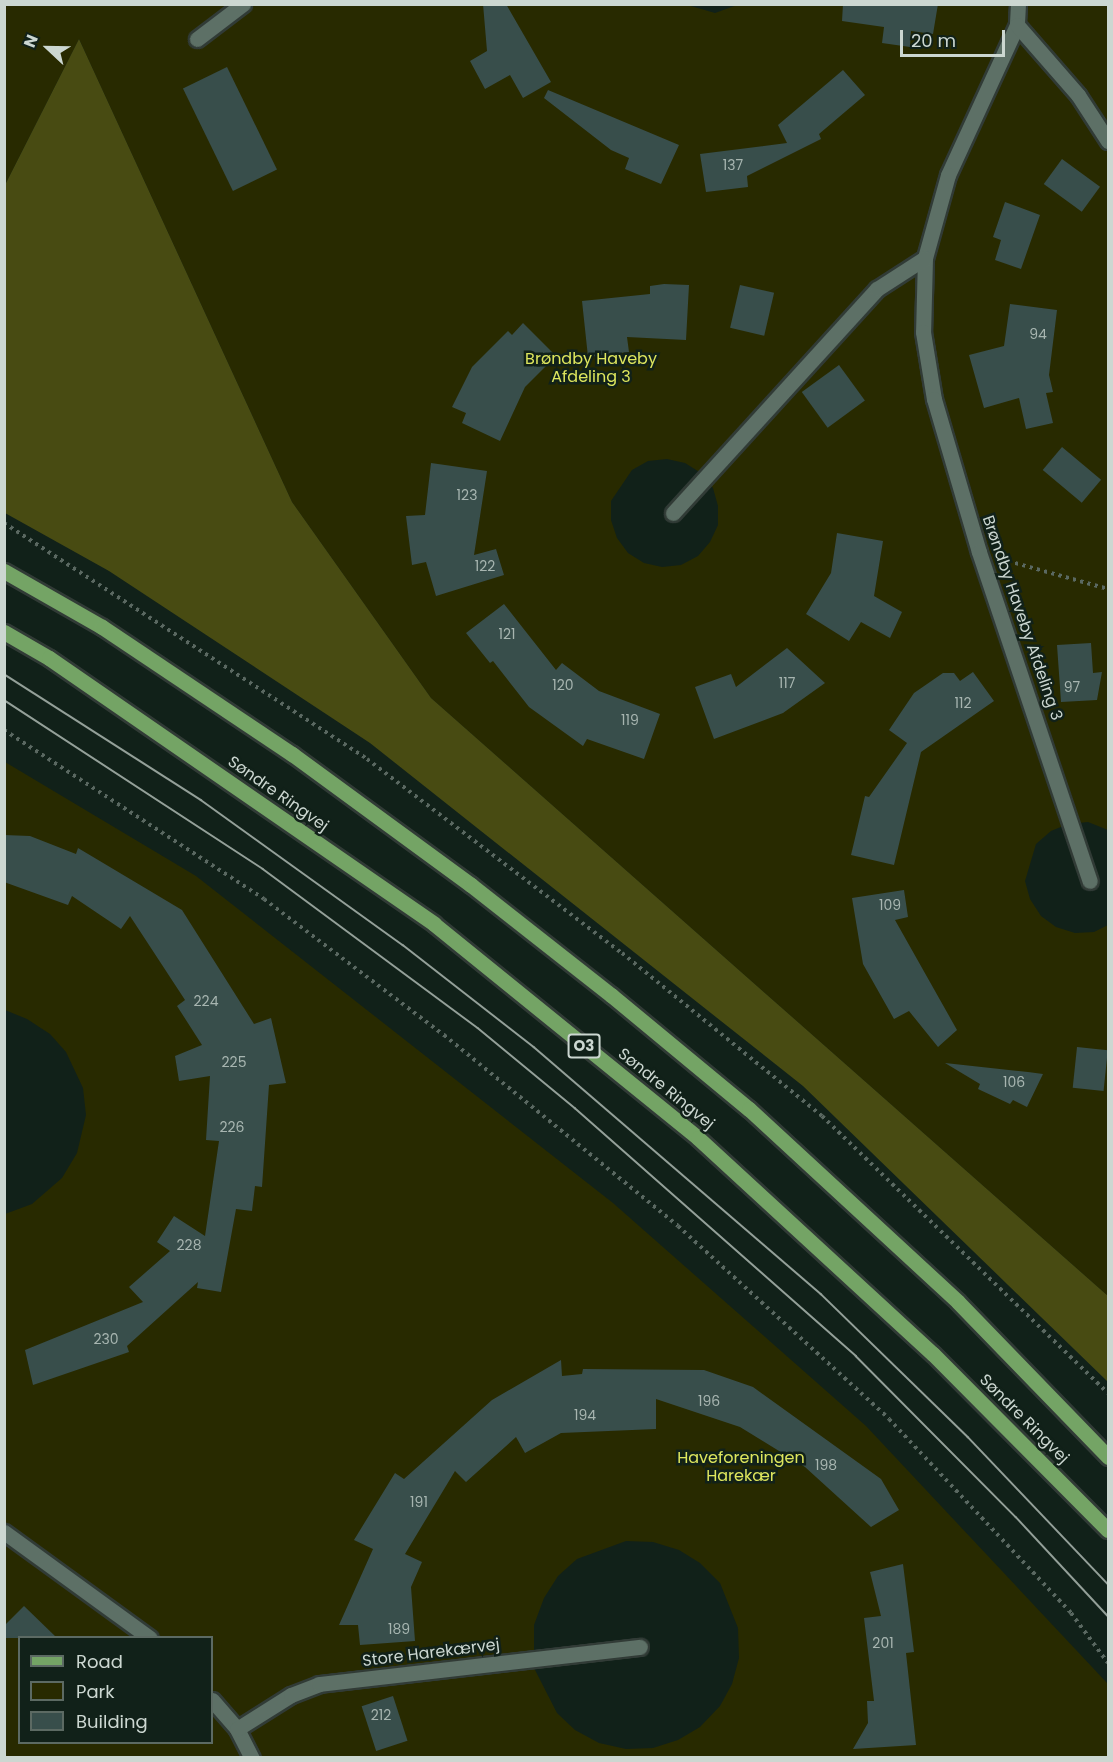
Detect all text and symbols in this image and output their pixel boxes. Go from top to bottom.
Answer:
north arrow [18,18,78,78]
scale bar [903,18,1008,56]
text: 20 m [911,28,956,53]
text: N [18,31,44,51]
house number: 137 [723,157,743,173]
house number: 94 [1029,326,1047,342]
park label: Brøndby Haveby Afdeling 3 [525,349,657,387]
house number: 123 [457,487,477,503]
street label: Brøndby Haveby Afdeling 3 [978,513,1066,723]
house number: 122 [475,558,495,574]
house number: 121 [498,626,516,642]
house number: 117 [779,675,795,691]
house number: 120 [552,677,574,693]
house number: 97 [1064,679,1080,695]
house number: 112 [954,695,972,711]
house number: 119 [621,712,639,728]
street label: Søndre Ringvej [224,752,332,836]
house number: 109 [879,897,901,913]
house number: 224 [194,993,218,1009]
road number: O3 [568,1034,600,1058]
street label: Søndre Ringvej [614,1044,718,1134]
house number: 225 [222,1054,246,1070]
house number: 106 [1003,1074,1025,1090]
house number: 226 [220,1119,244,1135]
house number: 228 [177,1237,201,1253]
house number: 230 [93,1331,119,1347]
street label: Søndre Ringvej [975,1370,1073,1468]
house number: 196 [698,1393,720,1409]
house number: 194 [574,1407,596,1423]
park label: Haveforeningen Harekær [677,1448,805,1486]
house number: 198 [815,1457,837,1473]
house number: 191 [410,1494,428,1510]
house number: 189 [388,1621,410,1637]
street label: Store Harekærvej [361,1635,501,1671]
house number: 201 [872,1635,894,1651]
legend [18,1636,213,1744]
text: Road [76,1649,123,1674]
text: Park [76,1679,115,1704]
house number: 212 [371,1707,391,1723]
text: Building [76,1709,148,1734]

